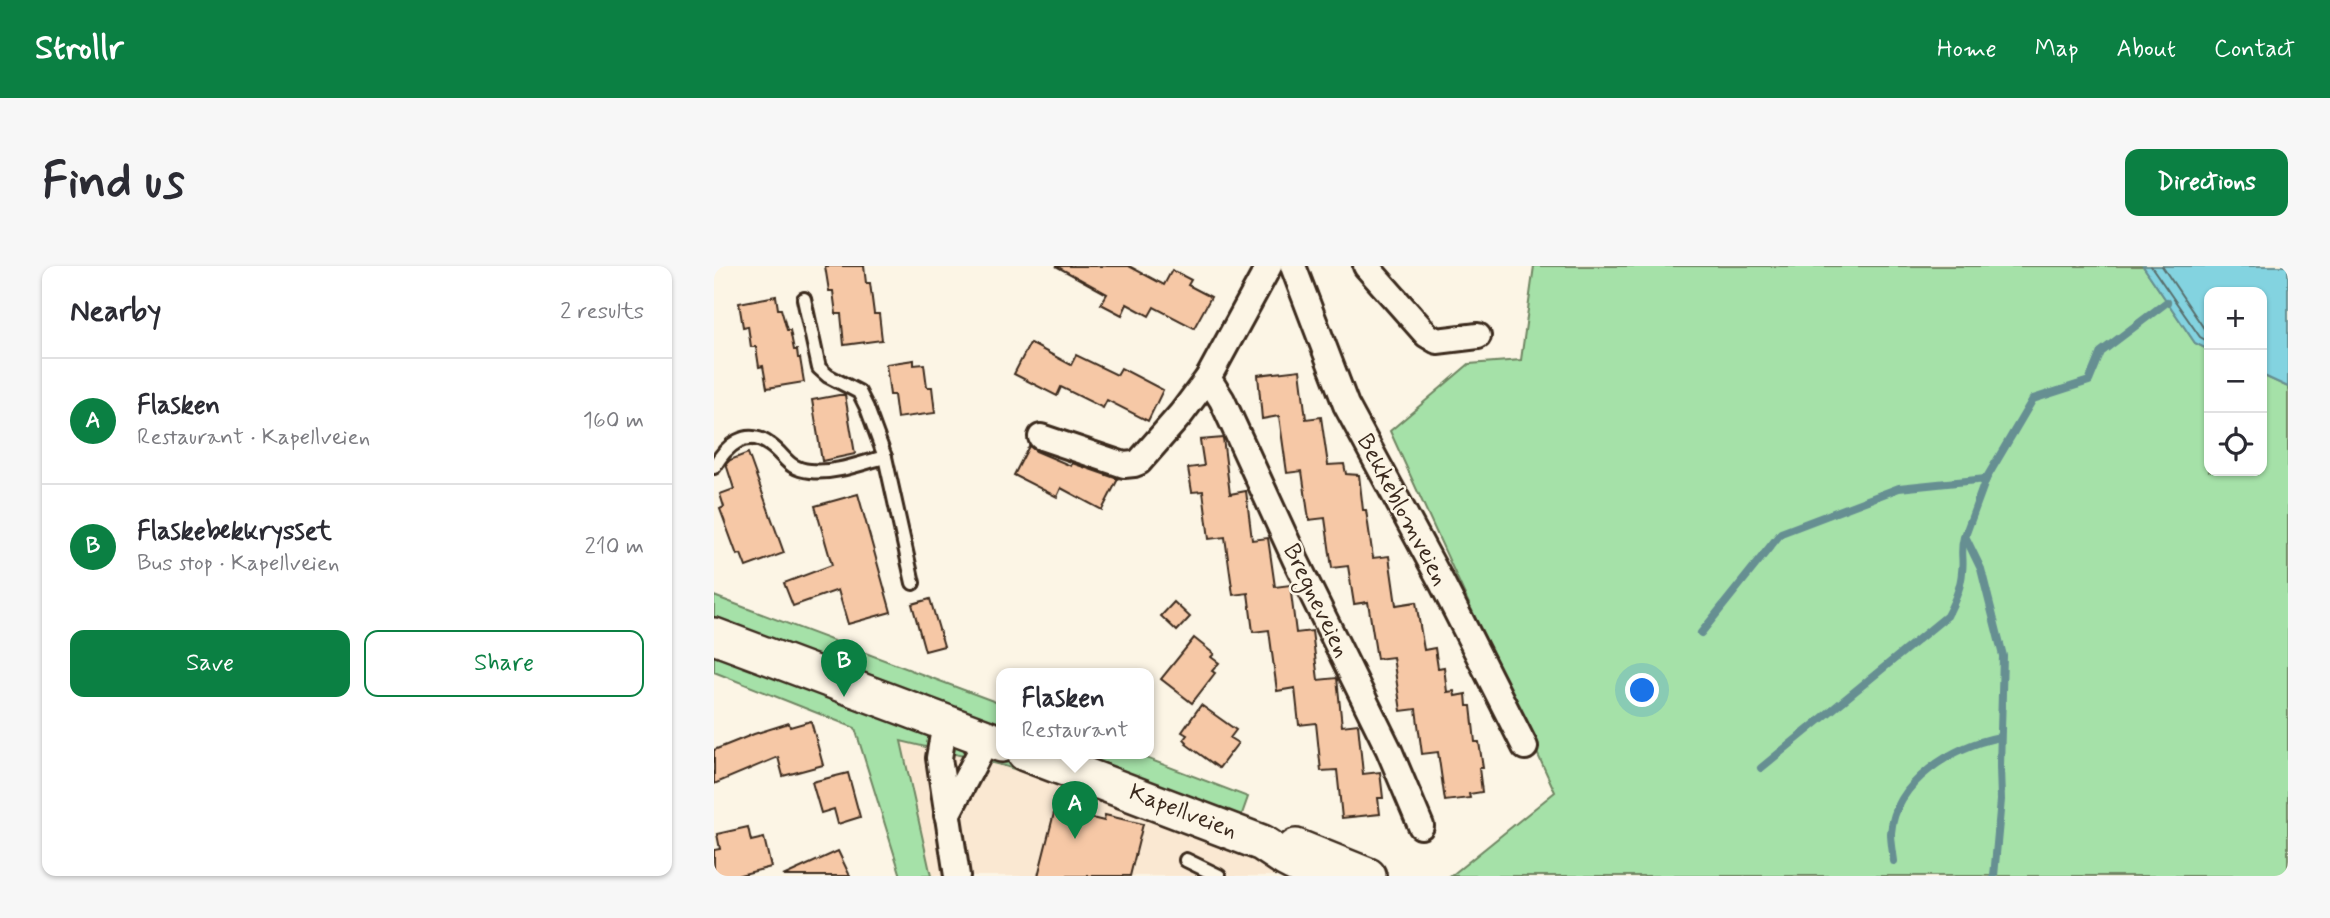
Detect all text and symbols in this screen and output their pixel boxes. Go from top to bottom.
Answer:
text: Strollr [35,27,124,71]
text: Home [1937,34,1997,65]
text: Map [2035,34,2079,65]
text: About [2117,34,2176,65]
text: Contact [2214,34,2295,65]
button: Directions [2125,149,2288,216]
text: Find us [42,150,185,215]
map controls [2204,287,2267,476]
button: + [2204,287,2267,350]
text: Nearby [70,292,161,331]
text: 2 results [560,297,644,327]
button: − [2204,350,2267,413]
text: Flasken [137,389,220,423]
text: A [85,406,101,436]
text: 160 m [583,406,644,436]
button: locate [2204,413,2267,476]
text: Restaurant · Kapellveien [137,423,370,453]
street label: Bekkeblomveien [1349,429,1455,591]
text: Flaskebekkrysset [137,515,332,549]
text: B [86,532,100,562]
text: 210 m [584,532,644,562]
street label: Bregneveien [1273,539,1357,664]
text: Bus stop · Kapellveien [137,549,340,579]
button: Save [70,630,350,697]
button: Share [364,630,644,697]
pin: B [821,639,867,697]
popup [996,668,1154,759]
your location [1625,673,1659,707]
text: Flasken [1022,682,1105,716]
text: Restaurant [1022,716,1128,746]
street label: Kapellveien [1124,777,1242,847]
pin: A [1052,781,1098,839]

